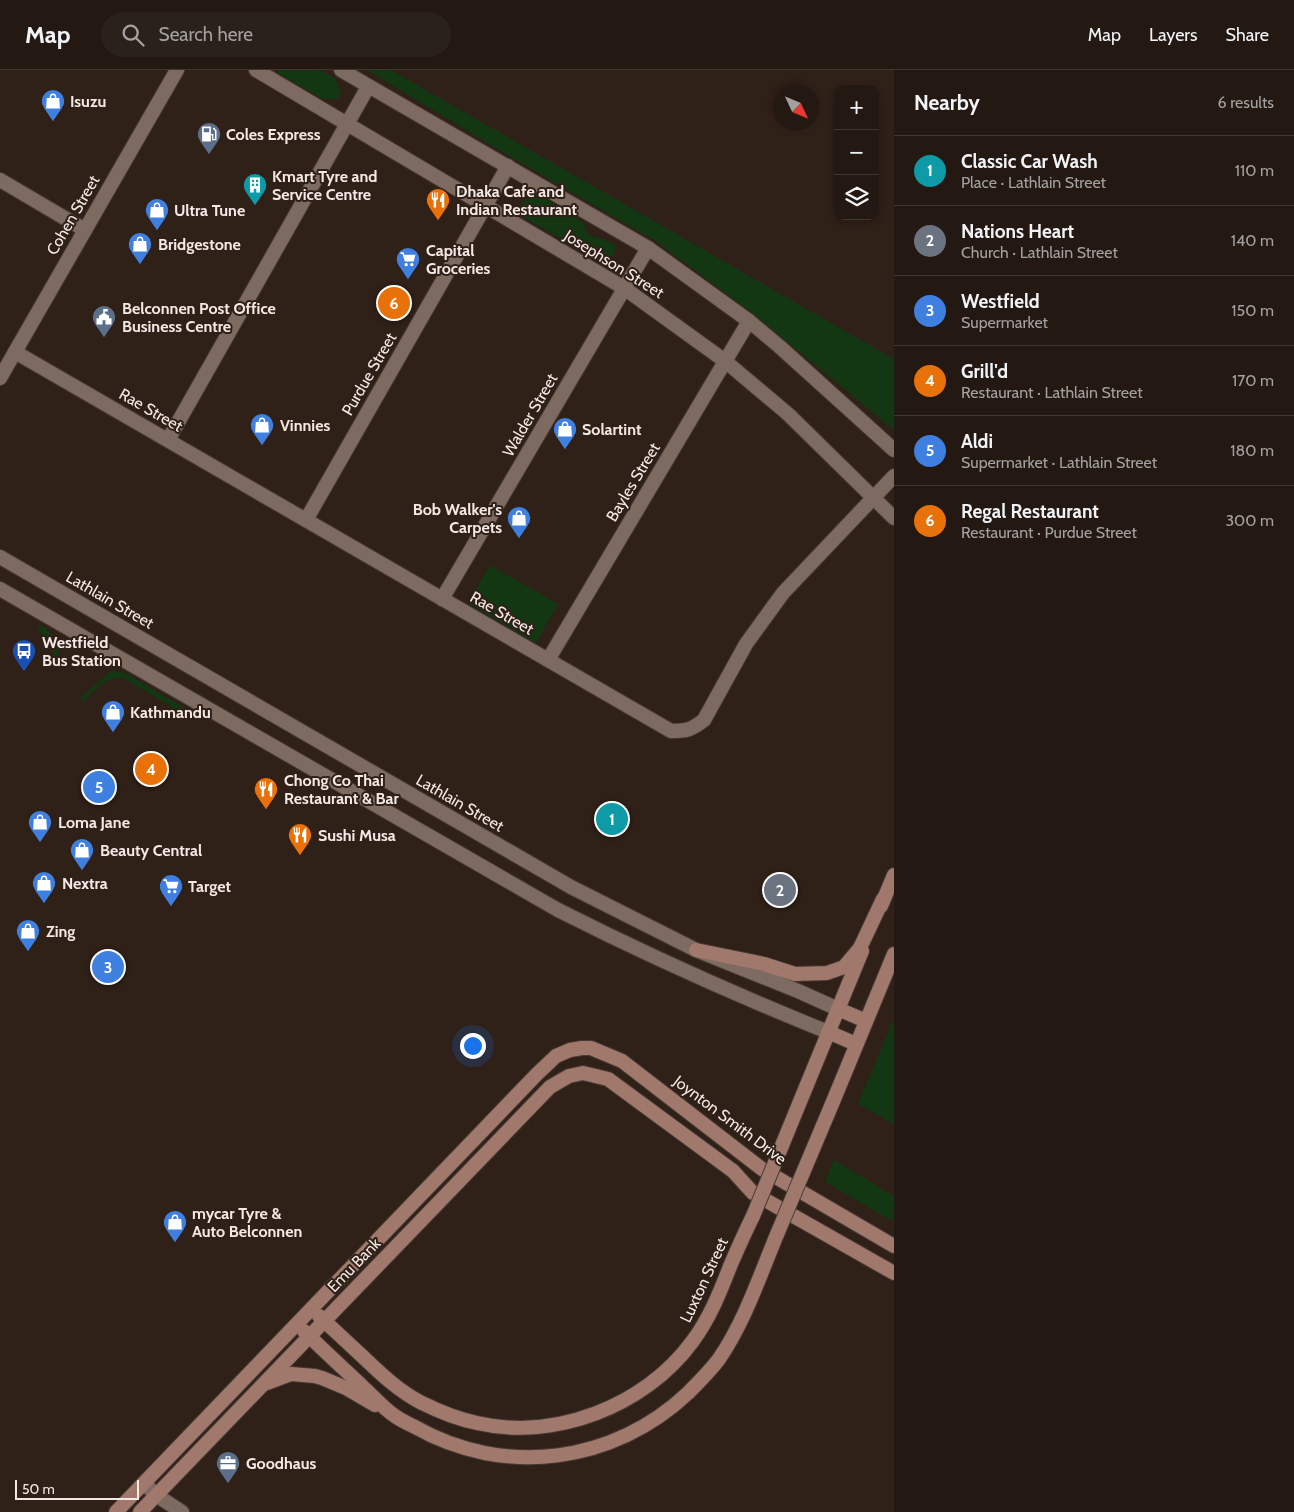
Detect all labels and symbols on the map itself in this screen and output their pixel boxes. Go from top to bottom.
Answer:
north arrow [774,85,819,130]
shop icon: Isuzu [40,88,66,122]
place label: Isuzu [70,92,106,111]
fuel station icon: Coles Express [196,121,222,155]
place label: Coles Express [226,125,321,144]
place label: Kmart Tyre and Service Centre [272,167,377,204]
street label: Cohen Street [43,171,104,258]
building icon: Kmart Tyre and Service Centre [242,172,268,206]
place label: Dhaka Cafe and Indian Restaurant [456,182,577,219]
restaurant icon: Dhaka Cafe and Indian Restaurant [425,187,451,221]
shop icon: Ultra Tune [144,197,170,231]
place label: Ultra Tune [174,201,245,220]
street label: Josephson Street [560,225,668,303]
shop icon: Bridgestone [127,231,153,265]
place label: Bridgestone [158,235,241,254]
place label: Capital Groceries [426,241,491,278]
supermarket icon: Capital Groceries [395,246,421,280]
pin: 6 [378,284,410,322]
place label: Belconnen Post Office Business Centre [122,299,276,336]
public building icon: Belconnen Post Office Business Centre [91,304,117,338]
street label: Purdue Street [338,329,401,419]
street label: Walder Street [499,370,562,460]
street label: Rae Street [116,384,187,436]
shop icon: Vinnies [249,412,275,446]
place label: Vinnies [280,416,330,435]
shop icon: Solartint [552,416,578,450]
place label: Solartint [582,420,642,439]
street label: Bayles Street [602,439,664,525]
place label: Bob Walker's Carpets [413,500,502,537]
shop icon: Bob Walker's Carpets [506,505,532,539]
street label: Lathlain Street [63,567,158,633]
street label: Rae Street [467,587,538,639]
place label: Westfield Bus Station [42,633,121,670]
bus stop icon: Westfield Bus Station [11,638,37,672]
shop icon: Kathmandu [100,699,126,733]
place label: Kathmandu [130,703,211,722]
pin: 4 [135,750,167,788]
pin: 5 [83,768,115,806]
street label: Lathlain Street [413,770,508,836]
place label: Chong Co Thai Restaurant & Bar [284,771,400,808]
restaurant icon: Chong Co Thai Restaurant & Bar [253,776,279,810]
pin: 1 [596,800,628,838]
shop icon: Loma Jane [27,809,53,843]
place label: Loma Jane [58,813,130,832]
restaurant icon: Sushi Musa [287,822,313,856]
place label: Sushi Musa [318,826,396,845]
shop icon: Beauty Central [69,837,95,871]
place label: Beauty Central [100,841,202,860]
shop icon: Nextra [31,870,57,904]
pin: 2 [764,871,796,909]
supermarket icon: Target [158,873,184,907]
place label: Nextra [62,874,108,893]
place label: Target [188,877,231,896]
shop icon: Zing [15,918,41,952]
place label: Zing [46,922,75,941]
pin: 3 [92,948,124,986]
your location [460,1033,486,1059]
street label: Joynton Smith Drive [669,1071,790,1169]
place label: mycar Tyre & Auto Belconnen [192,1204,302,1241]
shop icon: mycar Tyre & Auto Belconnen [162,1209,188,1243]
street label: Emu Bank [324,1233,385,1296]
street label: Luxton Street [676,1234,732,1326]
office icon: Goodhaus [215,1450,241,1484]
place label: Goodhaus [246,1454,316,1473]
scale bar [15,1477,139,1500]

